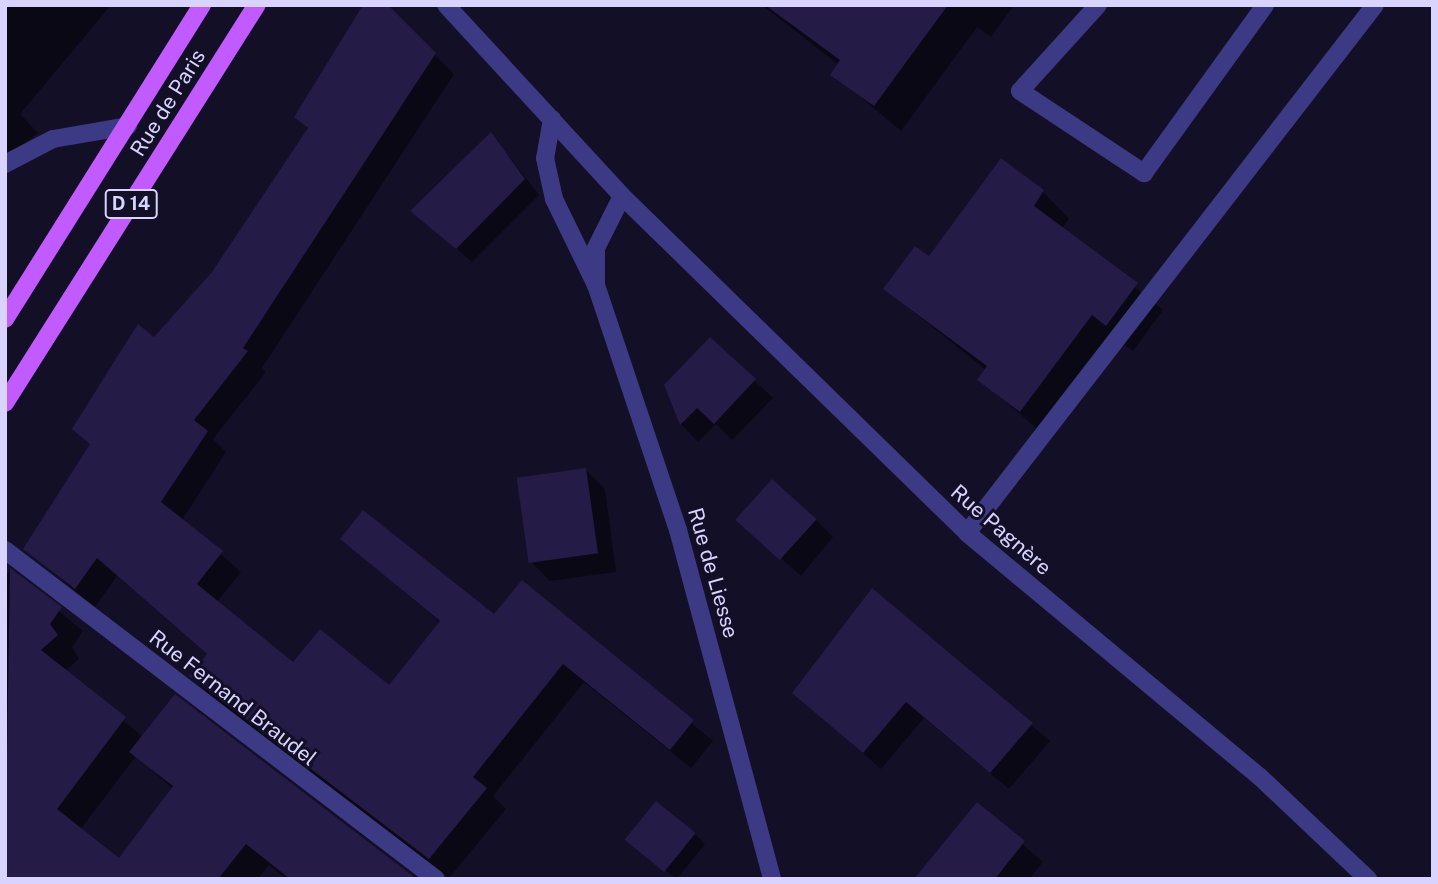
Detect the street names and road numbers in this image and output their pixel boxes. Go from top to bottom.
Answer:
street label: Rue de Paris [125,45,211,161]
road number: D 14 [103,188,159,220]
street label: Rue Pagnère [946,479,1056,581]
street label: Rue de Liesse [682,505,744,641]
street label: Rue Fernand Braudel [144,625,322,771]

